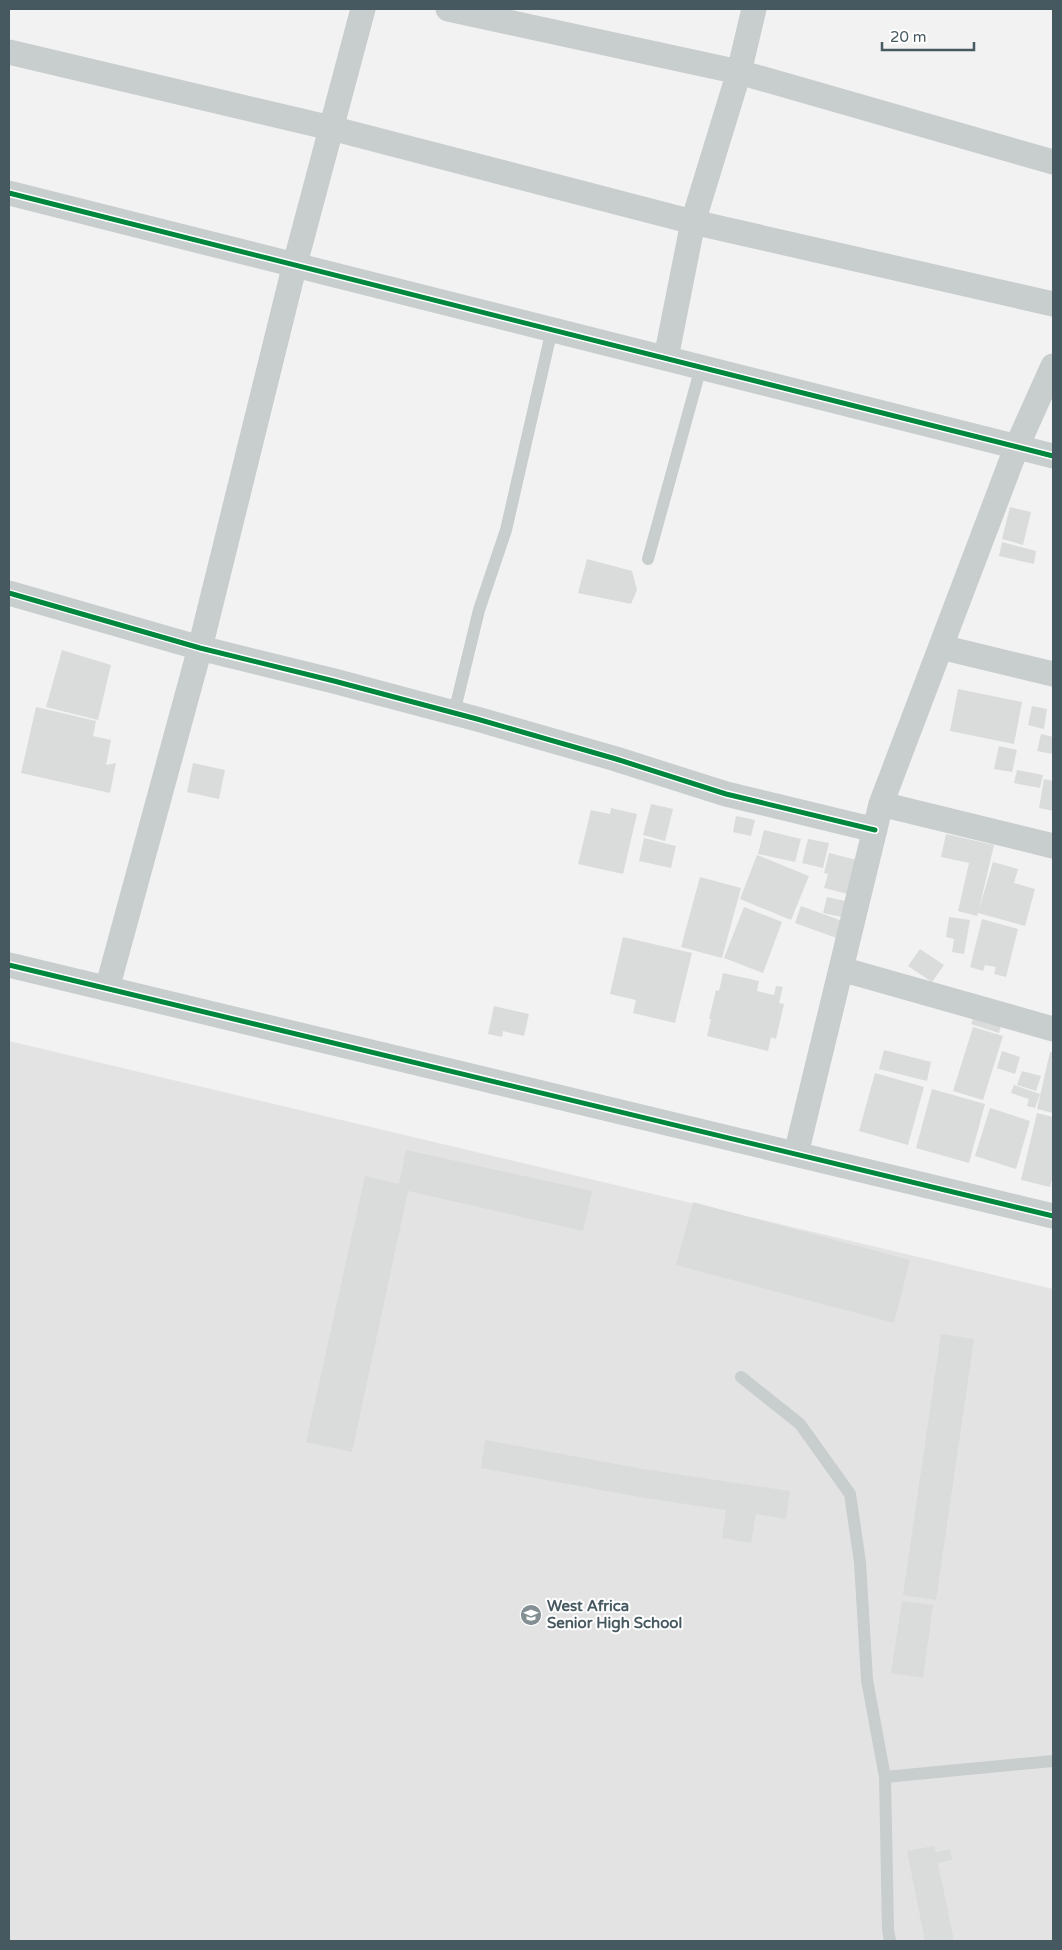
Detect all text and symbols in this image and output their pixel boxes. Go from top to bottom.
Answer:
scale bar [882,20,974,52]
text: 20 m [890,28,927,46]
place label: West Africa Senior High School [547,1597,682,1633]
school or university icon: West Africa Senior High School [519,1603,543,1627]

